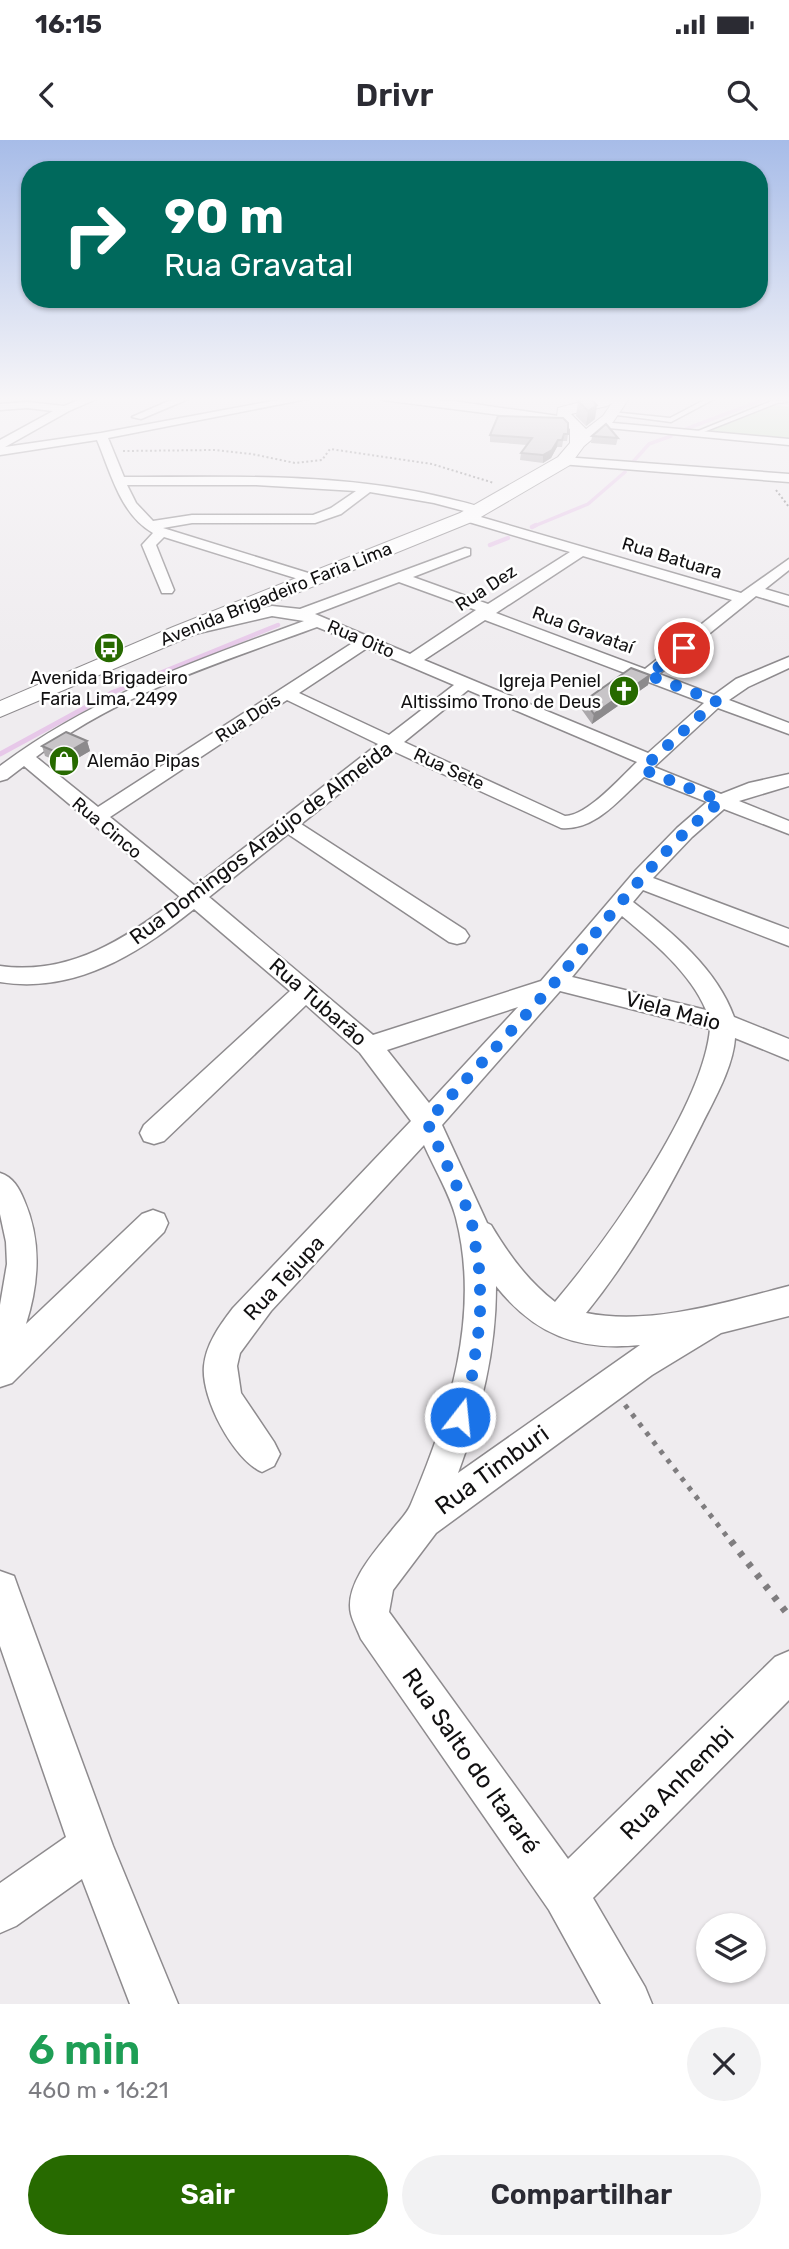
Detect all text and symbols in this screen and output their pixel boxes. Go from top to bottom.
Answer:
text: 16:15 [35,9,102,40]
icon: back [28,76,66,114]
text: Drivr [356,76,433,114]
icon: search [723,76,761,114]
text: 90 m [164,187,284,245]
icon: right [49,189,140,280]
text: Rua Gravatal [164,246,353,284]
street label: Rua Batuara [619,532,725,584]
street label: Avenida Brigadeiro Faria Lima [157,537,395,651]
street label: Rua Dez [451,560,521,616]
street label: Rua Gravataí [529,601,638,659]
street label: Rua Oito [324,615,398,663]
pin [654,618,714,678]
icon: arrive [665,629,703,667]
bus stop icon: Avenida Brigadeiro Faria Lima, 2499 [92,631,126,665]
place label: Avenida Brigadeiro Faria Lima, 2499 [30,667,188,710]
place label: Igreja Peniel Altissimo Trono de Deus [401,670,601,713]
church icon: Igreja Peniel Altissimo Trono de Deus [607,674,641,708]
street label: Rua Dois [211,689,285,747]
street label: Rua Domingos Araújo de Almeida [124,736,397,950]
street label: Rua Sete [410,743,488,795]
shop icon: Alemão Pipas [47,744,81,778]
place label: Alemão Pipas [87,750,200,772]
street label: Rua Cinco [68,792,146,864]
street label: Rua Tubarão [264,952,372,1051]
street label: Viela Maio [623,986,724,1035]
street label: Rua Tejupa [238,1230,329,1325]
position arrow [423,1380,497,1454]
street label: Rua Timburi [430,1419,554,1521]
street label: Rua Salto do Itararé [396,1663,546,1859]
street label: Rua Anhembi [615,1721,739,1845]
map controls [696,1913,766,1983]
button: layers [696,1913,766,1983]
text: 6 min [28,2025,140,2075]
button: close [687,2027,761,2101]
text: 460 m · 16:21 [28,2076,169,2104]
button: Sair [28,2155,388,2235]
button: Compartilhar [402,2155,761,2235]

